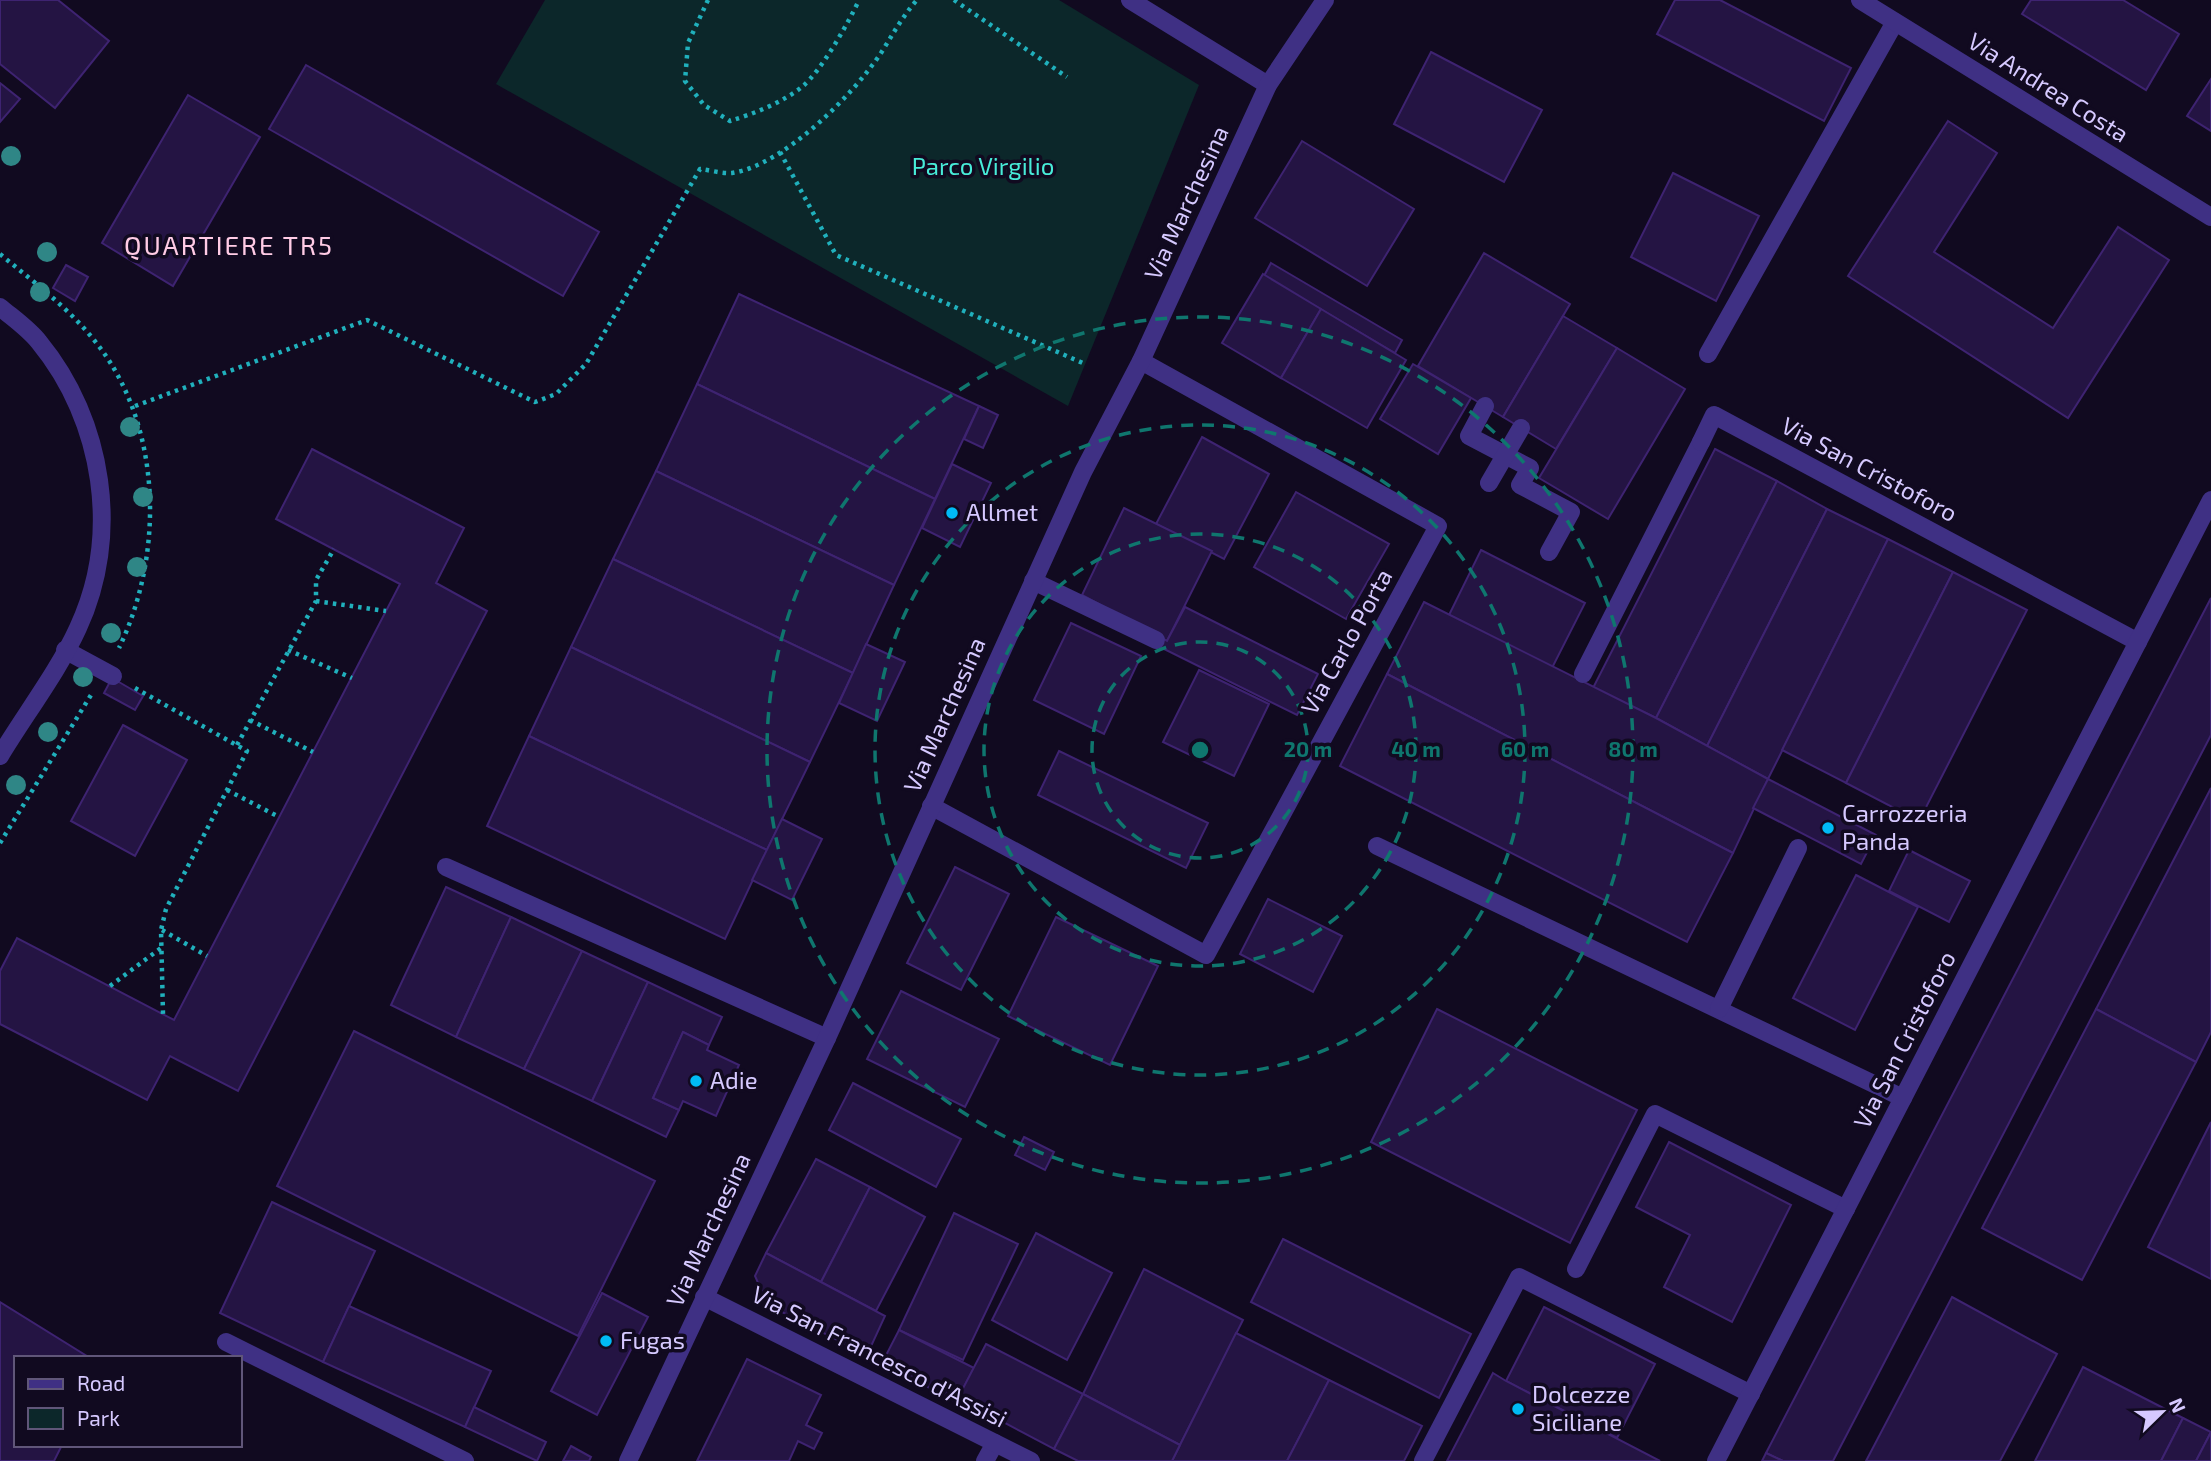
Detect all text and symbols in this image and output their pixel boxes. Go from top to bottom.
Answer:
street label: Via Andrea Costa [1963,26,2134,148]
street label: Via Marchesina [1137,121,1234,284]
park label: Parco Virgilio [912,151,1054,180]
district label: QUARTIERE TR5 [124,229,334,260]
street label: Via San Cristoforo [1777,410,1962,527]
place label: Allmet [966,497,1038,526]
marker: Allmet [944,505,960,521]
street label: Via Carlo Porta [1294,564,1397,719]
street label: Via Marchesina [897,632,991,796]
text: 20 m [1284,736,1332,761]
text: 40 m [1391,736,1441,761]
text: 60 m [1501,736,1549,761]
text: 80 m [1608,736,1658,761]
centre of rings [1188,738,1212,762]
place label: Carrozzeria Panda [1842,798,1968,855]
marker: Carrozzeria Panda [1820,820,1836,836]
street label: Via San Cristoforo [1847,946,1961,1133]
place label: Adie [710,1065,758,1094]
marker: Adie [688,1073,704,1089]
street label: Via Marchesina [659,1148,756,1311]
street label: Via San Francesco d'Assisi [747,1279,1012,1433]
place label: Fugas [620,1325,685,1354]
marker: Fugas [598,1333,614,1349]
legend [14,1356,242,1447]
text: Road [77,1370,125,1395]
north arrow [2127,1377,2197,1447]
place label: Dolcezze Siciliane [1532,1379,1630,1436]
text: N [2165,1394,2191,1416]
marker: Dolcezze Siciliane [1510,1401,1526,1417]
text: Park [77,1405,120,1430]

